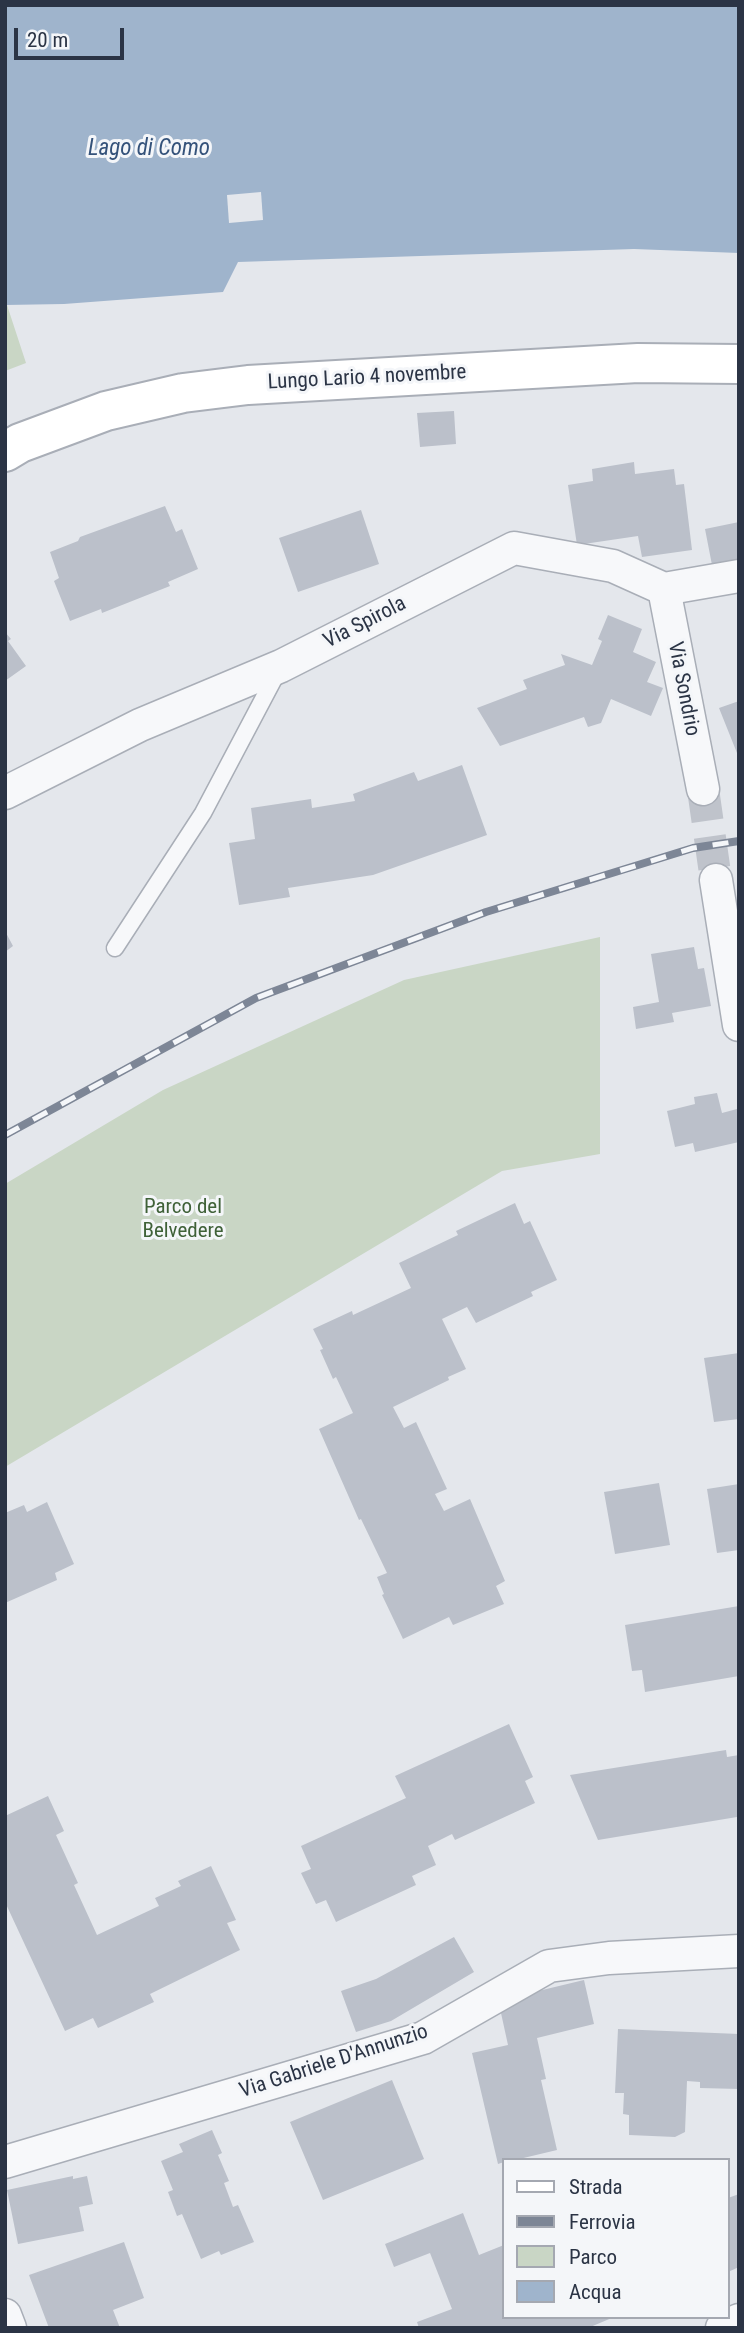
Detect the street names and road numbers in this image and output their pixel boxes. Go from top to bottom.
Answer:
street label: Lungo Lario 4 novembre [267,360,467,396]
street label: Via Spirola [320,592,410,654]
street label: Via Sondrio [662,640,704,738]
street label: Via Gabriele D'Annunzio [237,2020,431,2104]

